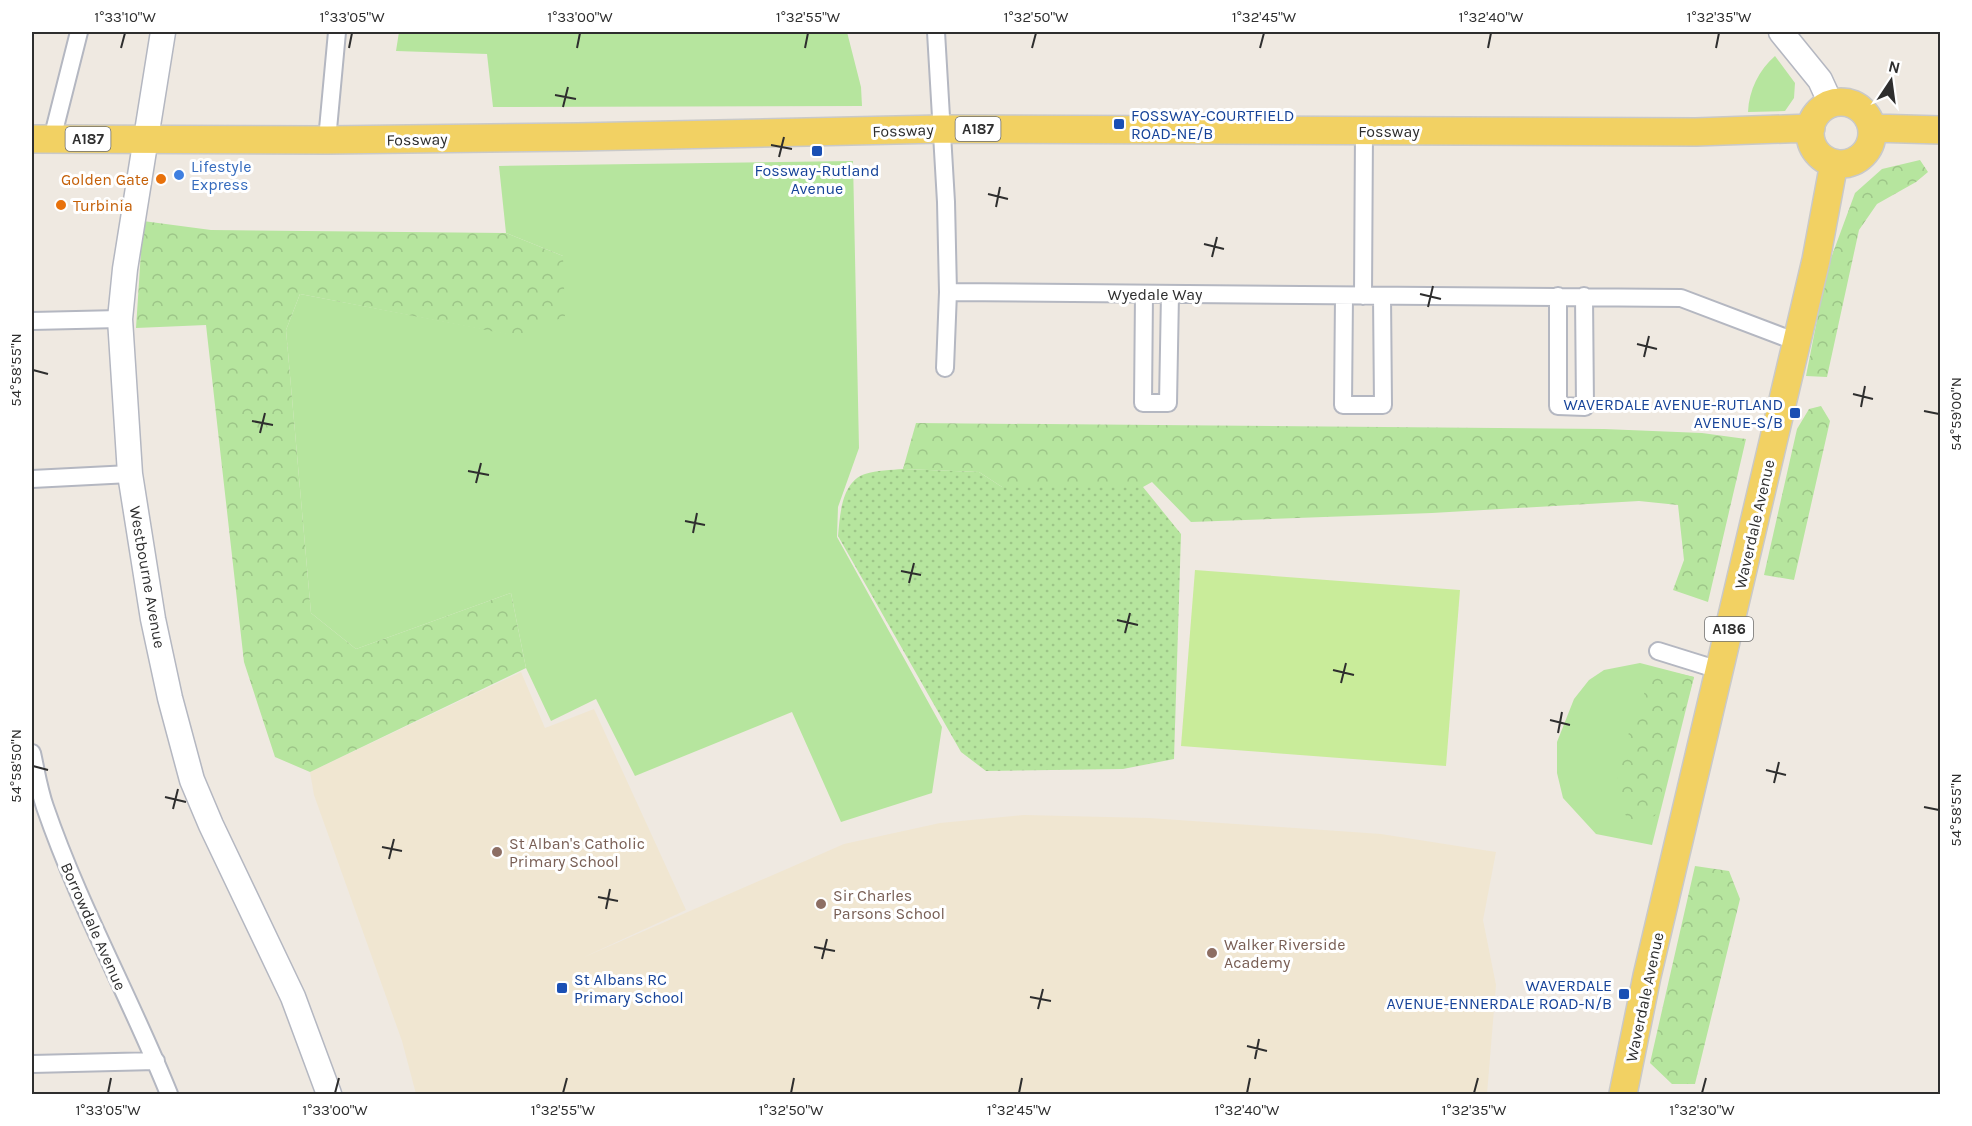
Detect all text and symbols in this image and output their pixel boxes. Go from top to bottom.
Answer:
text: 1°33'10"W [94,8,156,26]
text: 1°33'05"W [319,8,385,26]
text: 1°33'00"W [547,8,613,26]
text: 1°32'55"W [776,8,841,26]
text: 1°32'50"W [1004,8,1069,26]
text: 1°32'45"W [1232,8,1297,26]
text: 1°32'40"W [1459,8,1524,26]
text: 1°32'35"W [1687,8,1752,26]
north arrow [1861,51,1921,111]
text: N [1887,56,1902,77]
place label: FOSSWAY-COURTFIELD ROAD-NE/B [1131,106,1294,143]
road number: A187 [956,117,1000,141]
marker: FOSSWAY-COURTFIELD ROAD-NE/B [1112,117,1126,131]
street label: Fossway [872,120,935,141]
street label: Fossway [1358,122,1420,141]
road number: A187 [66,127,110,151]
street label: Fossway [386,129,448,150]
marker: Fossway-Rutland Avenue [810,144,824,158]
place label: Lifestyle Express [191,157,252,194]
place label: Fossway-Rutland Avenue [755,161,879,198]
marker: Lifestyle Express [172,168,186,182]
place label: Golden Gate [61,170,149,189]
marker: Golden Gate [154,172,168,186]
place label: Turbinia [73,196,133,215]
marker: Turbinia [54,198,68,212]
street label: Wyedale Way [1108,285,1203,304]
text: 54°58'55"N [7,333,25,407]
text: 54°59'00"N [1947,377,1965,451]
place label: WAVERDALE AVENUE-RUTLAND AVENUE-S/B [1564,395,1783,432]
marker: WAVERDALE AVENUE-RUTLAND AVENUE-S/B [1788,406,1802,420]
street label: Waverdale Avenue [1730,458,1779,591]
street label: Westbourne Avenue [126,504,169,650]
road number: A186 [1705,617,1753,641]
text: 54°58'50"N [7,729,25,803]
text: 54°58'55"N [1947,773,1965,847]
place label: St Alban's Catholic Primary School [509,834,645,871]
marker: St Alban's Catholic Primary School [490,845,504,859]
street label: Borrowdale Avenue [57,859,130,993]
place label: Sir Charles Parsons School [833,886,945,923]
marker: Sir Charles Parsons School [814,897,828,911]
street label: Waverdale Avenue [1621,931,1668,1064]
place label: Walker Riverside Academy [1224,935,1345,972]
marker: Walker Riverside Academy [1205,946,1219,960]
place label: St Albans RC Primary School [574,970,684,1007]
place label: WAVERDALE AVENUE-ENNERDALE ROAD-N/B [1386,976,1612,1013]
marker: St Albans RC Primary School [555,981,569,995]
marker: WAVERDALE AVENUE-ENNERDALE ROAD-N/B [1617,987,1631,1001]
text: 1°33'05"W [75,1101,141,1119]
text: 1°33'00"W [302,1101,368,1119]
text: 1°32'55"W [531,1101,596,1119]
text: 1°32'50"W [759,1101,824,1119]
text: 1°32'45"W [987,1101,1052,1119]
text: 1°32'40"W [1215,1101,1280,1119]
text: 1°32'35"W [1442,1101,1507,1119]
text: 1°32'30"W [1669,1101,1735,1119]

